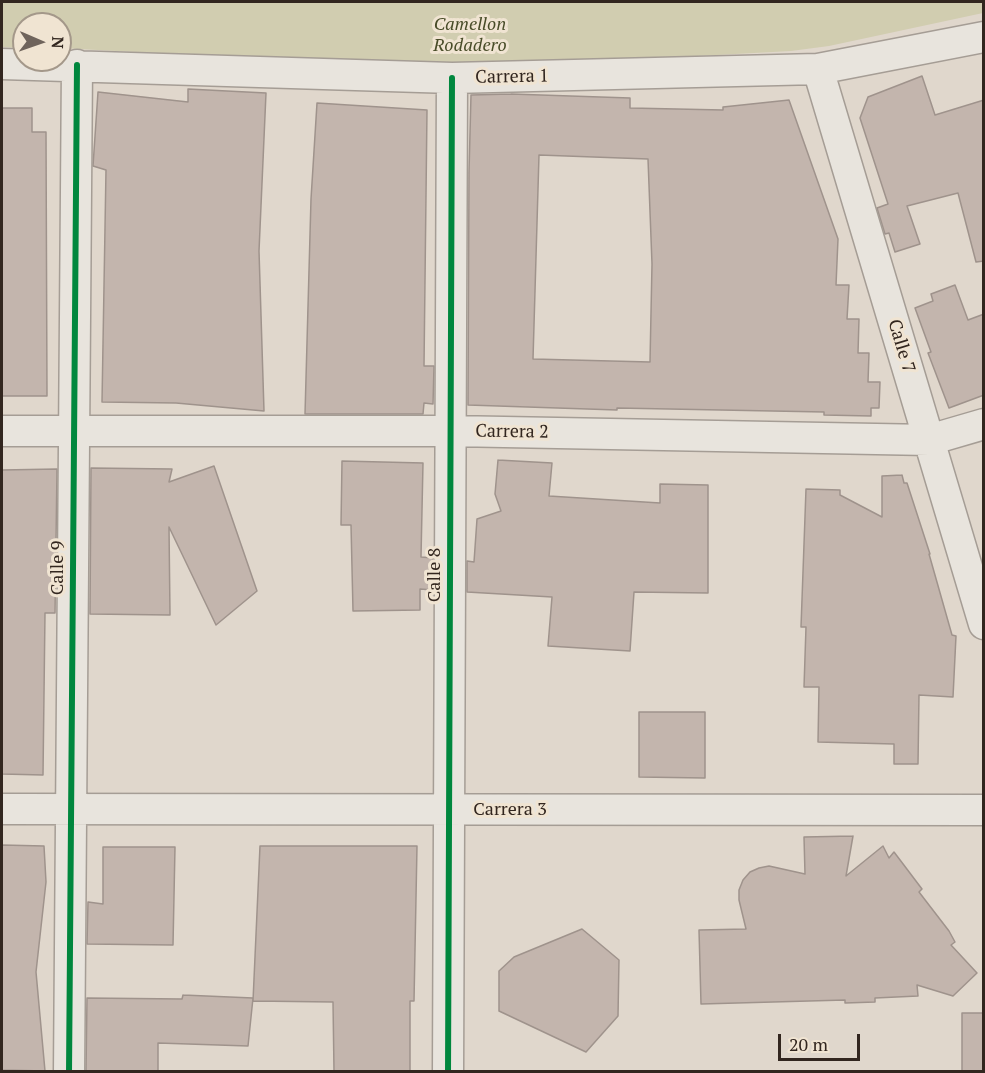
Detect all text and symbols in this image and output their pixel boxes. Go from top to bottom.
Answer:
north arrow [12,12,72,72]
park label: Camellon Rodadero [433,14,507,57]
text: N [47,36,69,49]
street label: Carrera 1 [475,66,549,88]
street label: Calle 7 [883,317,919,375]
street label: Carrera 2 [475,421,549,443]
street label: Calle 9 [47,541,69,595]
street label: Calle 8 [424,548,446,602]
street label: Carrera 3 [473,799,547,821]
scale bar [781,1022,864,1060]
text: 20 m [789,1032,828,1056]

